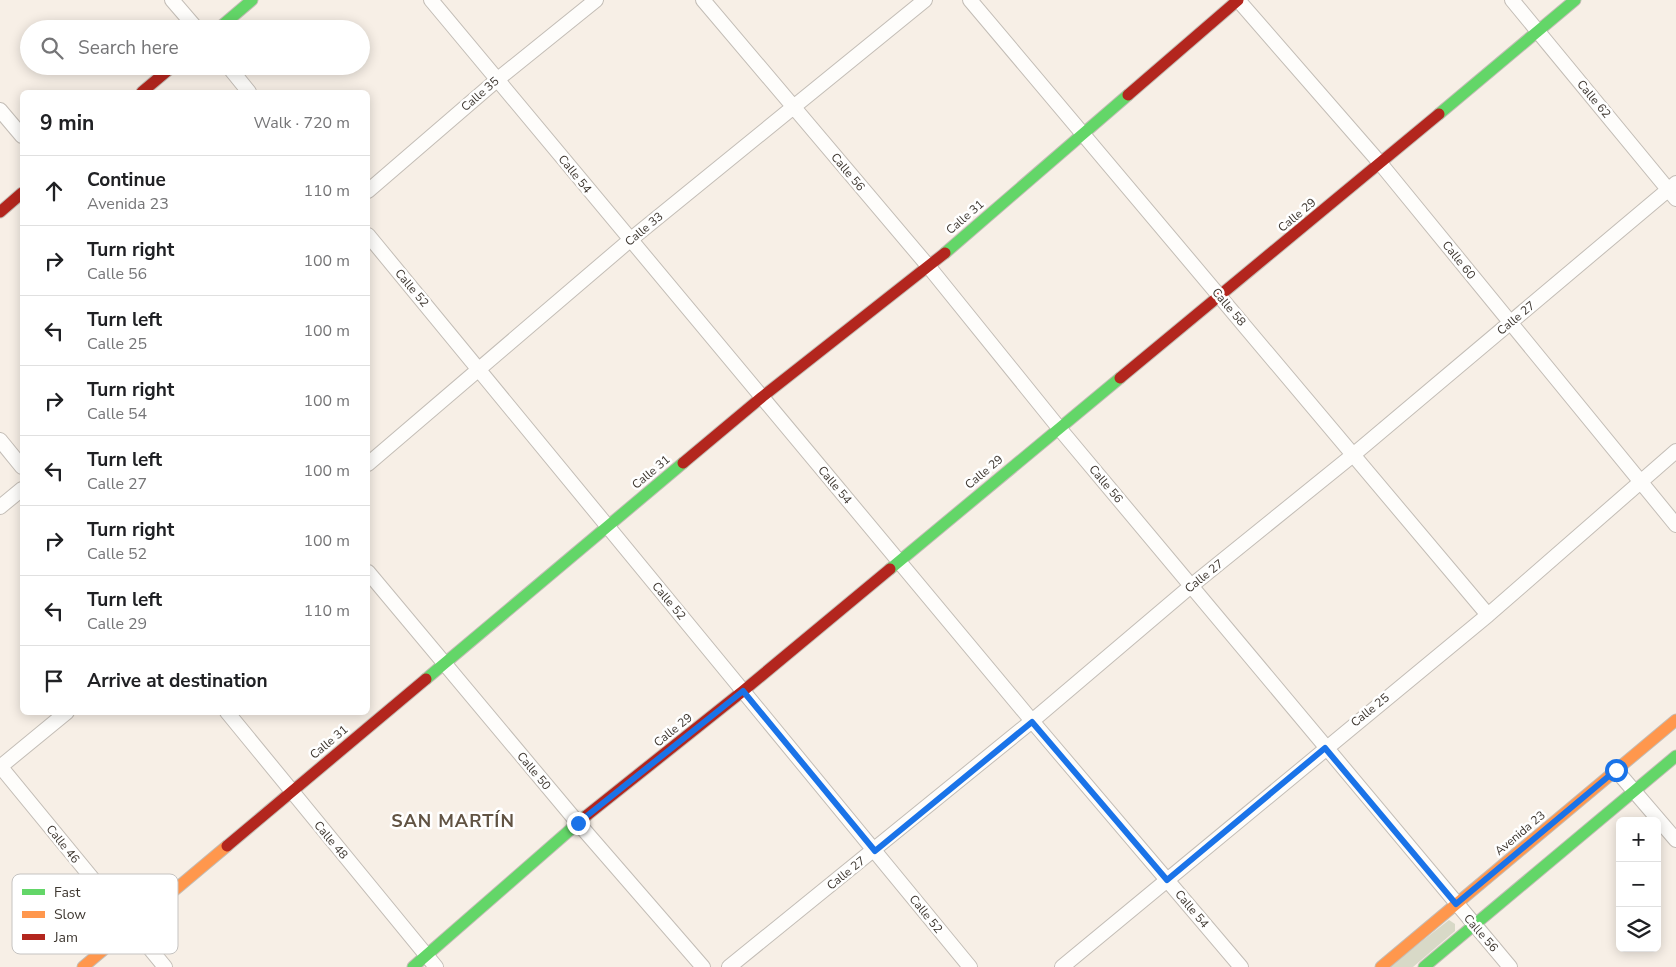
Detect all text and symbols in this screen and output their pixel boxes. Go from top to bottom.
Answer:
search box [20,20,370,75]
icon: search [38,34,66,62]
text: Search here [78,35,179,61]
street label: Calle 35 [458,73,502,115]
street label: Calle 62 [1573,77,1615,121]
text: 9 min [40,109,94,137]
text: Walk · 720 m [254,112,350,134]
street label: Calle 56 [827,150,869,194]
street label: Calle 54 [555,151,595,197]
text: Continue [87,167,166,193]
icon: ahead [40,177,68,205]
text: 110 m [303,180,350,202]
text: Avenida 23 [87,193,169,215]
street label: Calle 29 [1275,194,1319,236]
street label: Calle 31 [943,196,987,238]
street label: Calle 33 [622,208,666,250]
text: Turn right [87,237,174,263]
street label: Calle 60 [1439,237,1479,283]
icon: right [40,247,68,275]
text: 100 m [303,250,350,272]
text: Calle 56 [87,263,147,285]
street label: Calle 52 [391,266,433,310]
street label: Calle 58 [1208,285,1250,329]
street label: Calle 27 [1494,297,1538,339]
text: Turn left [87,307,162,333]
icon: left [40,317,68,345]
text: 100 m [303,320,350,342]
text: Calle 25 [87,333,147,355]
text: Turn right [87,377,174,403]
icon: right [40,387,68,415]
text: 100 m [303,390,350,412]
text: Calle 54 [87,403,147,425]
text: Turn left [87,447,162,473]
street label: Calle 31 [629,451,673,493]
street label: Calle 29 [962,451,1006,493]
icon: left [40,457,68,485]
text: 100 m [303,460,350,482]
street label: Calle 56 [1085,462,1127,506]
street label: Calle 54 [814,463,856,507]
text: Calle 27 [87,473,147,495]
text: Turn right [87,517,174,543]
icon: right [40,527,68,555]
text: 100 m [303,530,350,552]
text: Calle 52 [87,543,147,565]
street label: Calle 27 [1181,556,1227,596]
street label: Calle 52 [648,579,690,623]
text: Turn left [87,587,162,613]
icon: left [40,597,68,625]
text: 110 m [303,600,350,622]
text: Calle 29 [87,613,147,635]
icon: arrive [40,667,68,695]
text: Arrive at destination [87,668,268,694]
street label: Calle 25 [1347,690,1393,730]
street label: Calle 29 [650,710,696,750]
street label: Calle 31 [307,721,351,763]
street label: Calle 50 [513,749,555,793]
route start [1605,759,1628,782]
street label: Avenida 23 [1491,807,1549,859]
district label: SAN MARTÍN [391,809,515,833]
route end [567,812,590,835]
map controls [1616,817,1661,952]
button: + [1616,817,1661,862]
street label: Calle 48 [310,818,352,862]
street label: Calle 46 [43,821,83,867]
street label: Calle 27 [823,853,869,893]
button: − [1616,862,1661,907]
legend [12,874,178,954]
text: Fast [54,883,80,902]
street label: Calle 54 [1171,887,1213,931]
street label: Calle 52 [906,891,946,937]
text: Slow [54,905,86,924]
button: layers [1616,907,1661,952]
street label: Calle 56 [1460,911,1502,955]
text: Jam [53,928,78,947]

